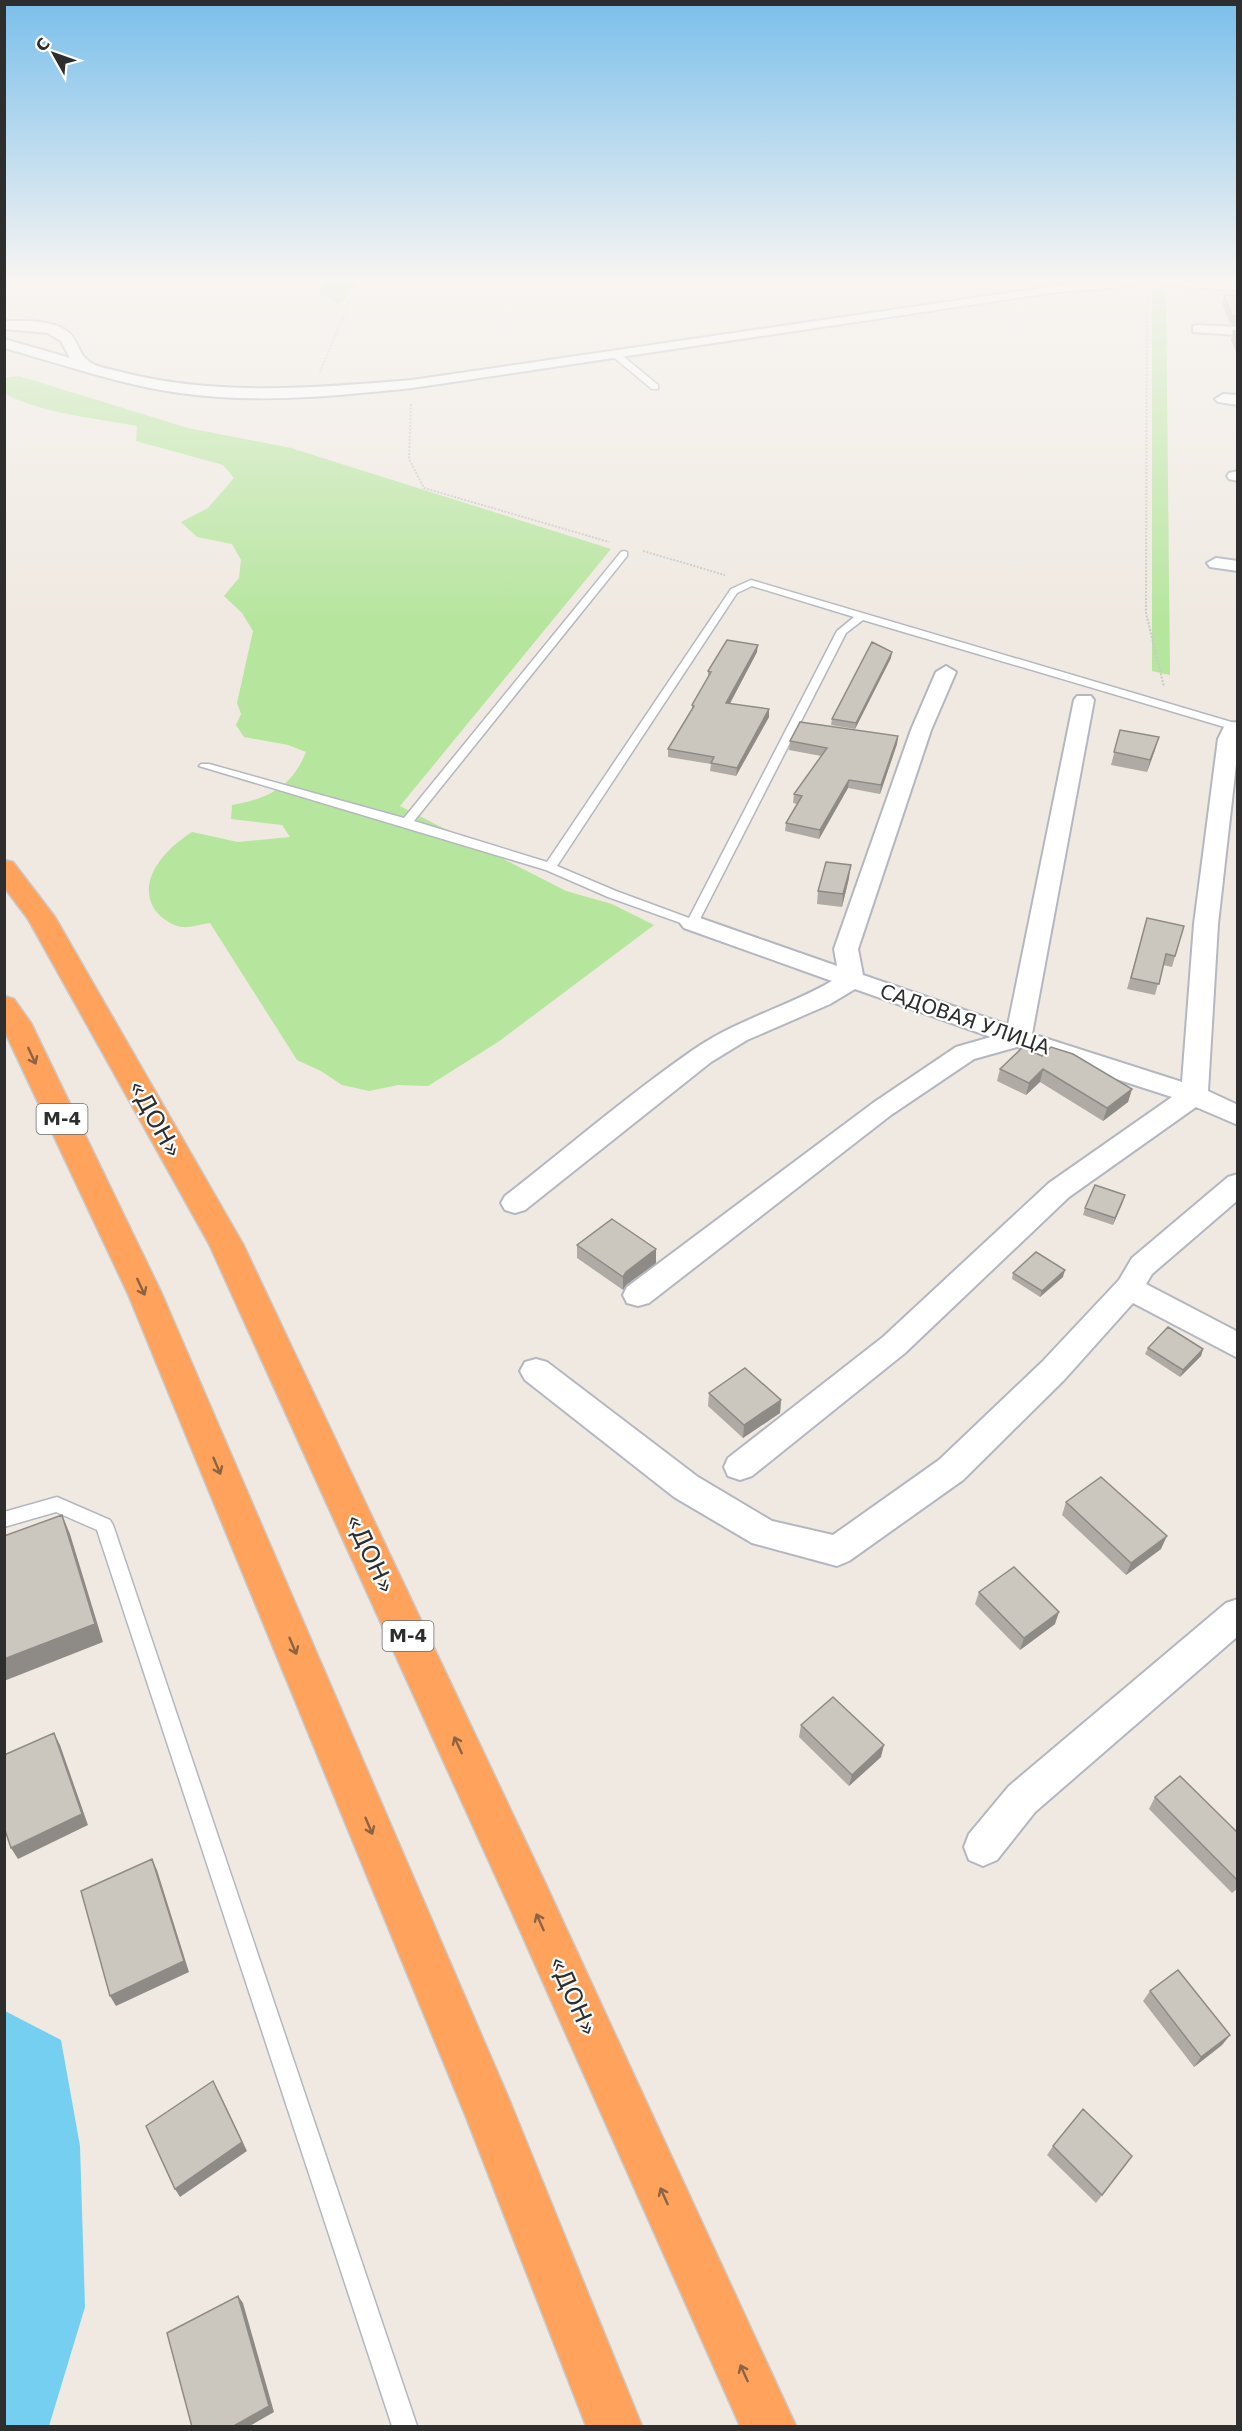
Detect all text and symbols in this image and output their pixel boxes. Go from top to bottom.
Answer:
north arrow [24,24,84,84]
text: С [32,34,54,55]
street label: САДОВАЯ УЛИЦА [877,979,1053,1059]
one-way arrow [26,1047,38,1065]
street label: «ДОН» [122,1075,188,1163]
road number: М-4 [36,1104,88,1134]
one-way arrow [136,1277,148,1295]
one-way arrow [212,1457,223,1475]
street label: «ДОН» [339,1510,401,1598]
road number: М-4 [382,1621,434,1651]
one-way arrow [288,1636,299,1655]
one-way arrow [452,1737,464,1755]
one-way arrow [364,1816,375,1834]
one-way arrow [534,1914,545,1932]
street label: «ДОН» [543,1951,603,2041]
one-way arrow [658,2187,669,2205]
one-way arrow [738,2365,750,2383]

